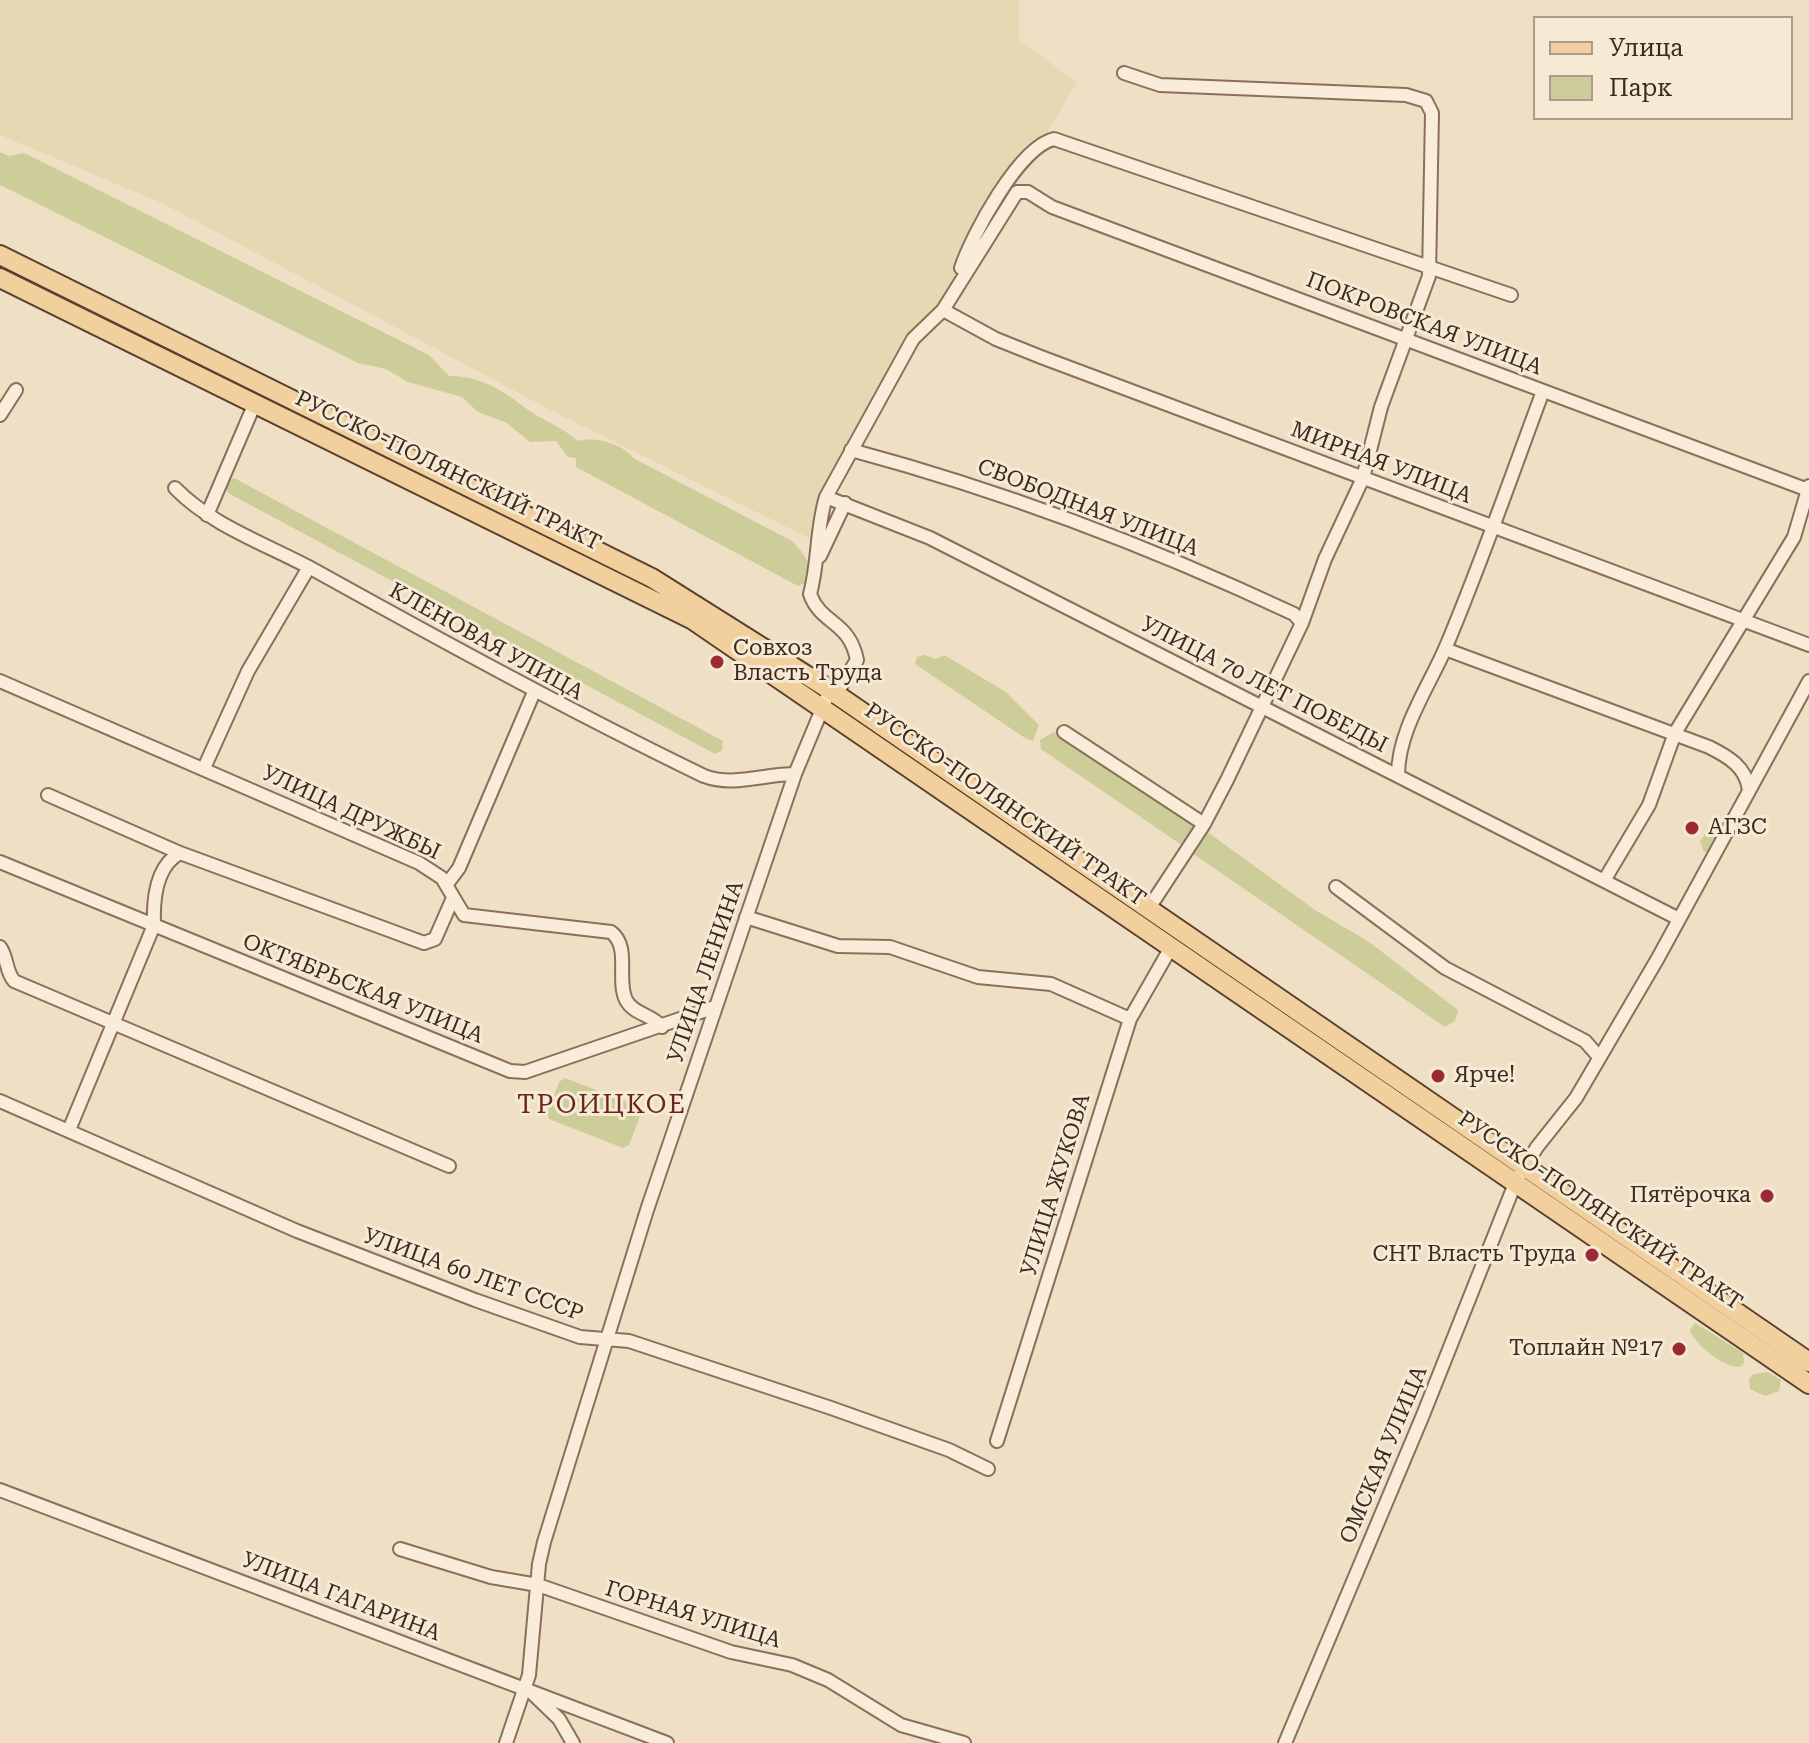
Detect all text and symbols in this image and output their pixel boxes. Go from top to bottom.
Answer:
legend [1533,16,1793,120]
text: Улица [1609,34,1683,62]
text: Парк [1609,74,1672,102]
street label: ПОКРОВСКАЯ УЛИЦА [1302,267,1546,381]
street label: РУССКО-ПОЛЯНСКИЙ ТРАКТ [291,385,605,557]
street label: МИРНАЯ УЛИЦА [1287,416,1475,510]
street label: СВОБОДНАЯ УЛИЦА [974,454,1202,562]
street label: КЛЕНОВАЯ УЛИЦА [384,578,588,706]
street label: УЛИЦА 70 ЛЕТ ПОБЕДЫ [1136,611,1392,759]
place label: Совхоз Власть Труда [733,636,882,688]
marker: Совхоз Власть Труда [708,653,726,671]
street label: РУССКО-ПОЛЯНСКИЙ ТРАКТ [859,698,1151,912]
street label: УЛИЦА ДРУЖБЫ [258,760,444,866]
place label: АГЗС [1708,815,1767,841]
marker: АГЗС [1683,819,1701,837]
street label: УЛИЦА ЛЕНИНА [662,877,750,1067]
street label: ОКТЯБРЬСКАЯ УЛИЦА [239,929,487,1049]
place label: Ярче! [1454,1063,1515,1089]
marker: Ярче! [1429,1067,1447,1085]
district label: ТРОИЦКОЕ [517,1089,687,1121]
street label: УЛИЦА ЖУКОВА [1016,1091,1096,1279]
street label: РУССКО-ПОЛЯНСКИЙ ТРАКТ [1453,1106,1747,1316]
place label: Пятёрочка [1630,1183,1751,1209]
marker: Пятёрочка [1758,1187,1776,1205]
street label: УЛИЦА 60 ЛЕТ СССР [359,1223,587,1327]
place label: СНТ Власть Труда [1373,1242,1576,1268]
marker: СНТ Власть Труда [1583,1246,1601,1264]
place label: Топлайн №17 [1509,1336,1663,1362]
marker: Топлайн №17 [1670,1340,1688,1358]
street label: ОМСКАЯ УЛИЦА [1335,1362,1433,1548]
street label: УЛИЦА ГАГАРИНА [238,1547,444,1647]
street label: ГОРНАЯ УЛИЦА [602,1576,784,1654]

